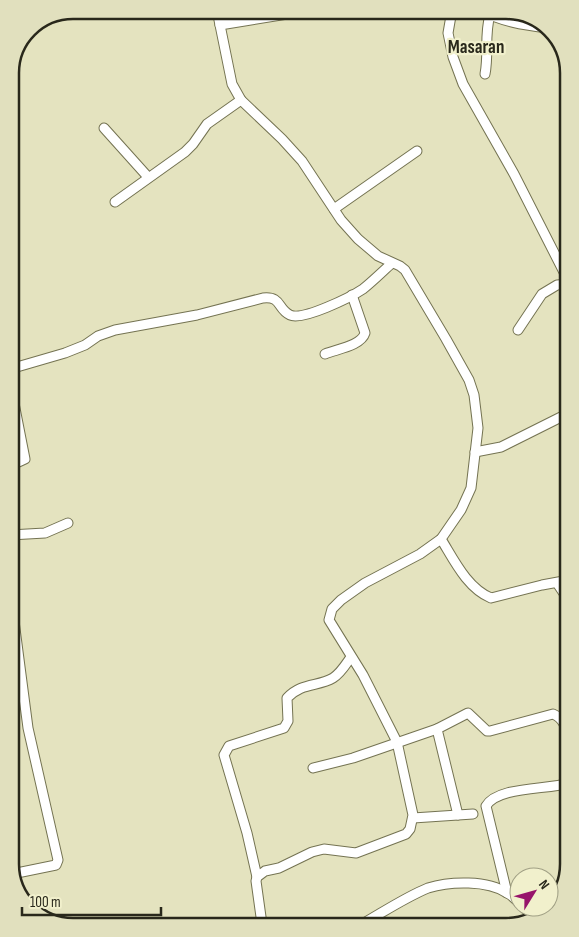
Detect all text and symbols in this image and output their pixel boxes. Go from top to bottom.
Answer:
district label: Masaran [448,36,504,59]
north arrow [509,867,559,917]
text: N [535,876,553,893]
scale bar [22,884,161,916]
text: 100 m [30,893,61,912]

